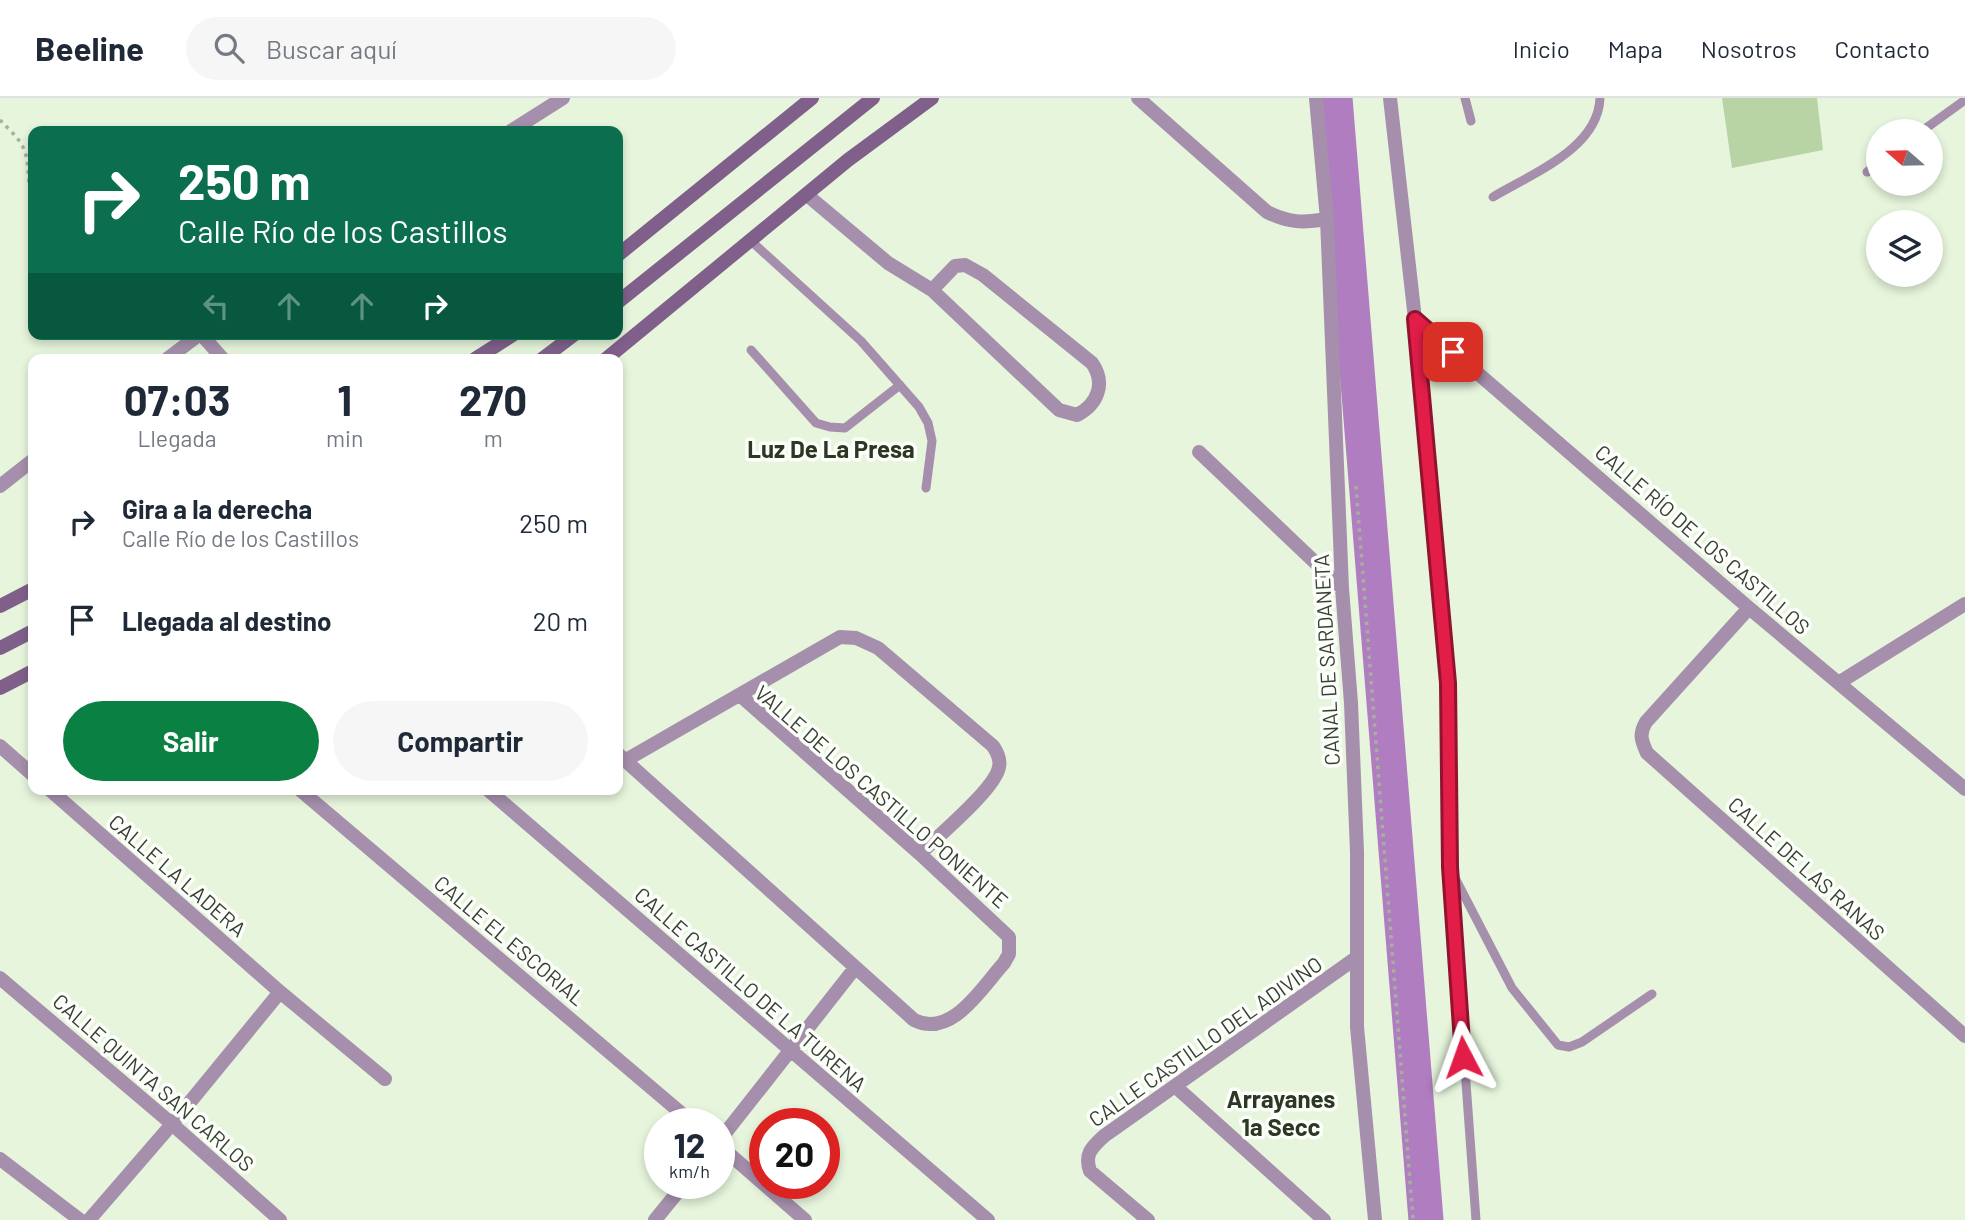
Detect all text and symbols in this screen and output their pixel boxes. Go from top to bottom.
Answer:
search box [186,17,676,80]
text: Beeline [35,28,144,68]
icon: search [210,29,248,67]
text: Buscar aquí [266,33,397,64]
text: Inicio [1513,34,1570,63]
text: Mapa [1608,34,1663,63]
text: Nosotros [1701,34,1797,63]
text: Contacto [1835,34,1930,63]
north arrow [1866,119,1942,196]
map controls [1866,119,1943,287]
text: 250 m [178,151,311,210]
icon: right [63,154,154,245]
button: layers [1866,210,1943,287]
text: Calle Río de los Castillos [178,211,508,249]
icon: left [197,287,235,325]
icon: ahead [270,287,308,325]
icon: ahead [343,287,381,325]
icon: right [416,287,454,325]
pin [1423,322,1483,382]
icon: arrive [1434,333,1472,371]
text: 07:03 [124,374,230,424]
text: 1 [337,374,352,424]
text: 270 [459,374,527,424]
text: Llegada [138,424,217,452]
text: min [326,424,363,452]
text: m [484,424,503,452]
district label: Luz De La Presa [747,434,915,463]
street label: CALLE RÍO DE LOS CASTILLOS [1591,439,1815,639]
text: Gira a la derecha [122,493,312,524]
icon: right [63,503,101,541]
text: 250 m [519,507,588,538]
text: Calle Río de los Castillos [122,524,359,552]
street label: CANAL DE SARDANETA [1308,553,1344,766]
icon: arrive [63,601,101,639]
text: Llegada al destino [122,605,331,636]
text: 20 m [533,605,588,636]
street label: VALLE DE LOS CASTILLO PONIENTE [750,679,1014,913]
button: Salir [63,701,319,781]
button: Compartir [333,701,588,781]
street label: CALLE DE LAS RANAS [1723,791,1891,945]
street label: CALLE LA LADERA [104,809,252,942]
street label: CALLE EL ESCORIAL [430,870,590,1010]
street label: CALLE CASTILLO DE LA TURENA [630,882,872,1097]
street label: CALLE CASTILLO DEL ADIVINO [1083,951,1327,1131]
street label: CALLE QUINTA SAN CARLOS [48,988,260,1176]
position arrow [1426,1020,1500,1094]
district label: Arrayanes 1a Secc [1227,1084,1335,1141]
speed limit sign: 20 [749,1108,840,1199]
text: 12 [673,1123,705,1165]
text: km/h [669,1160,710,1182]

